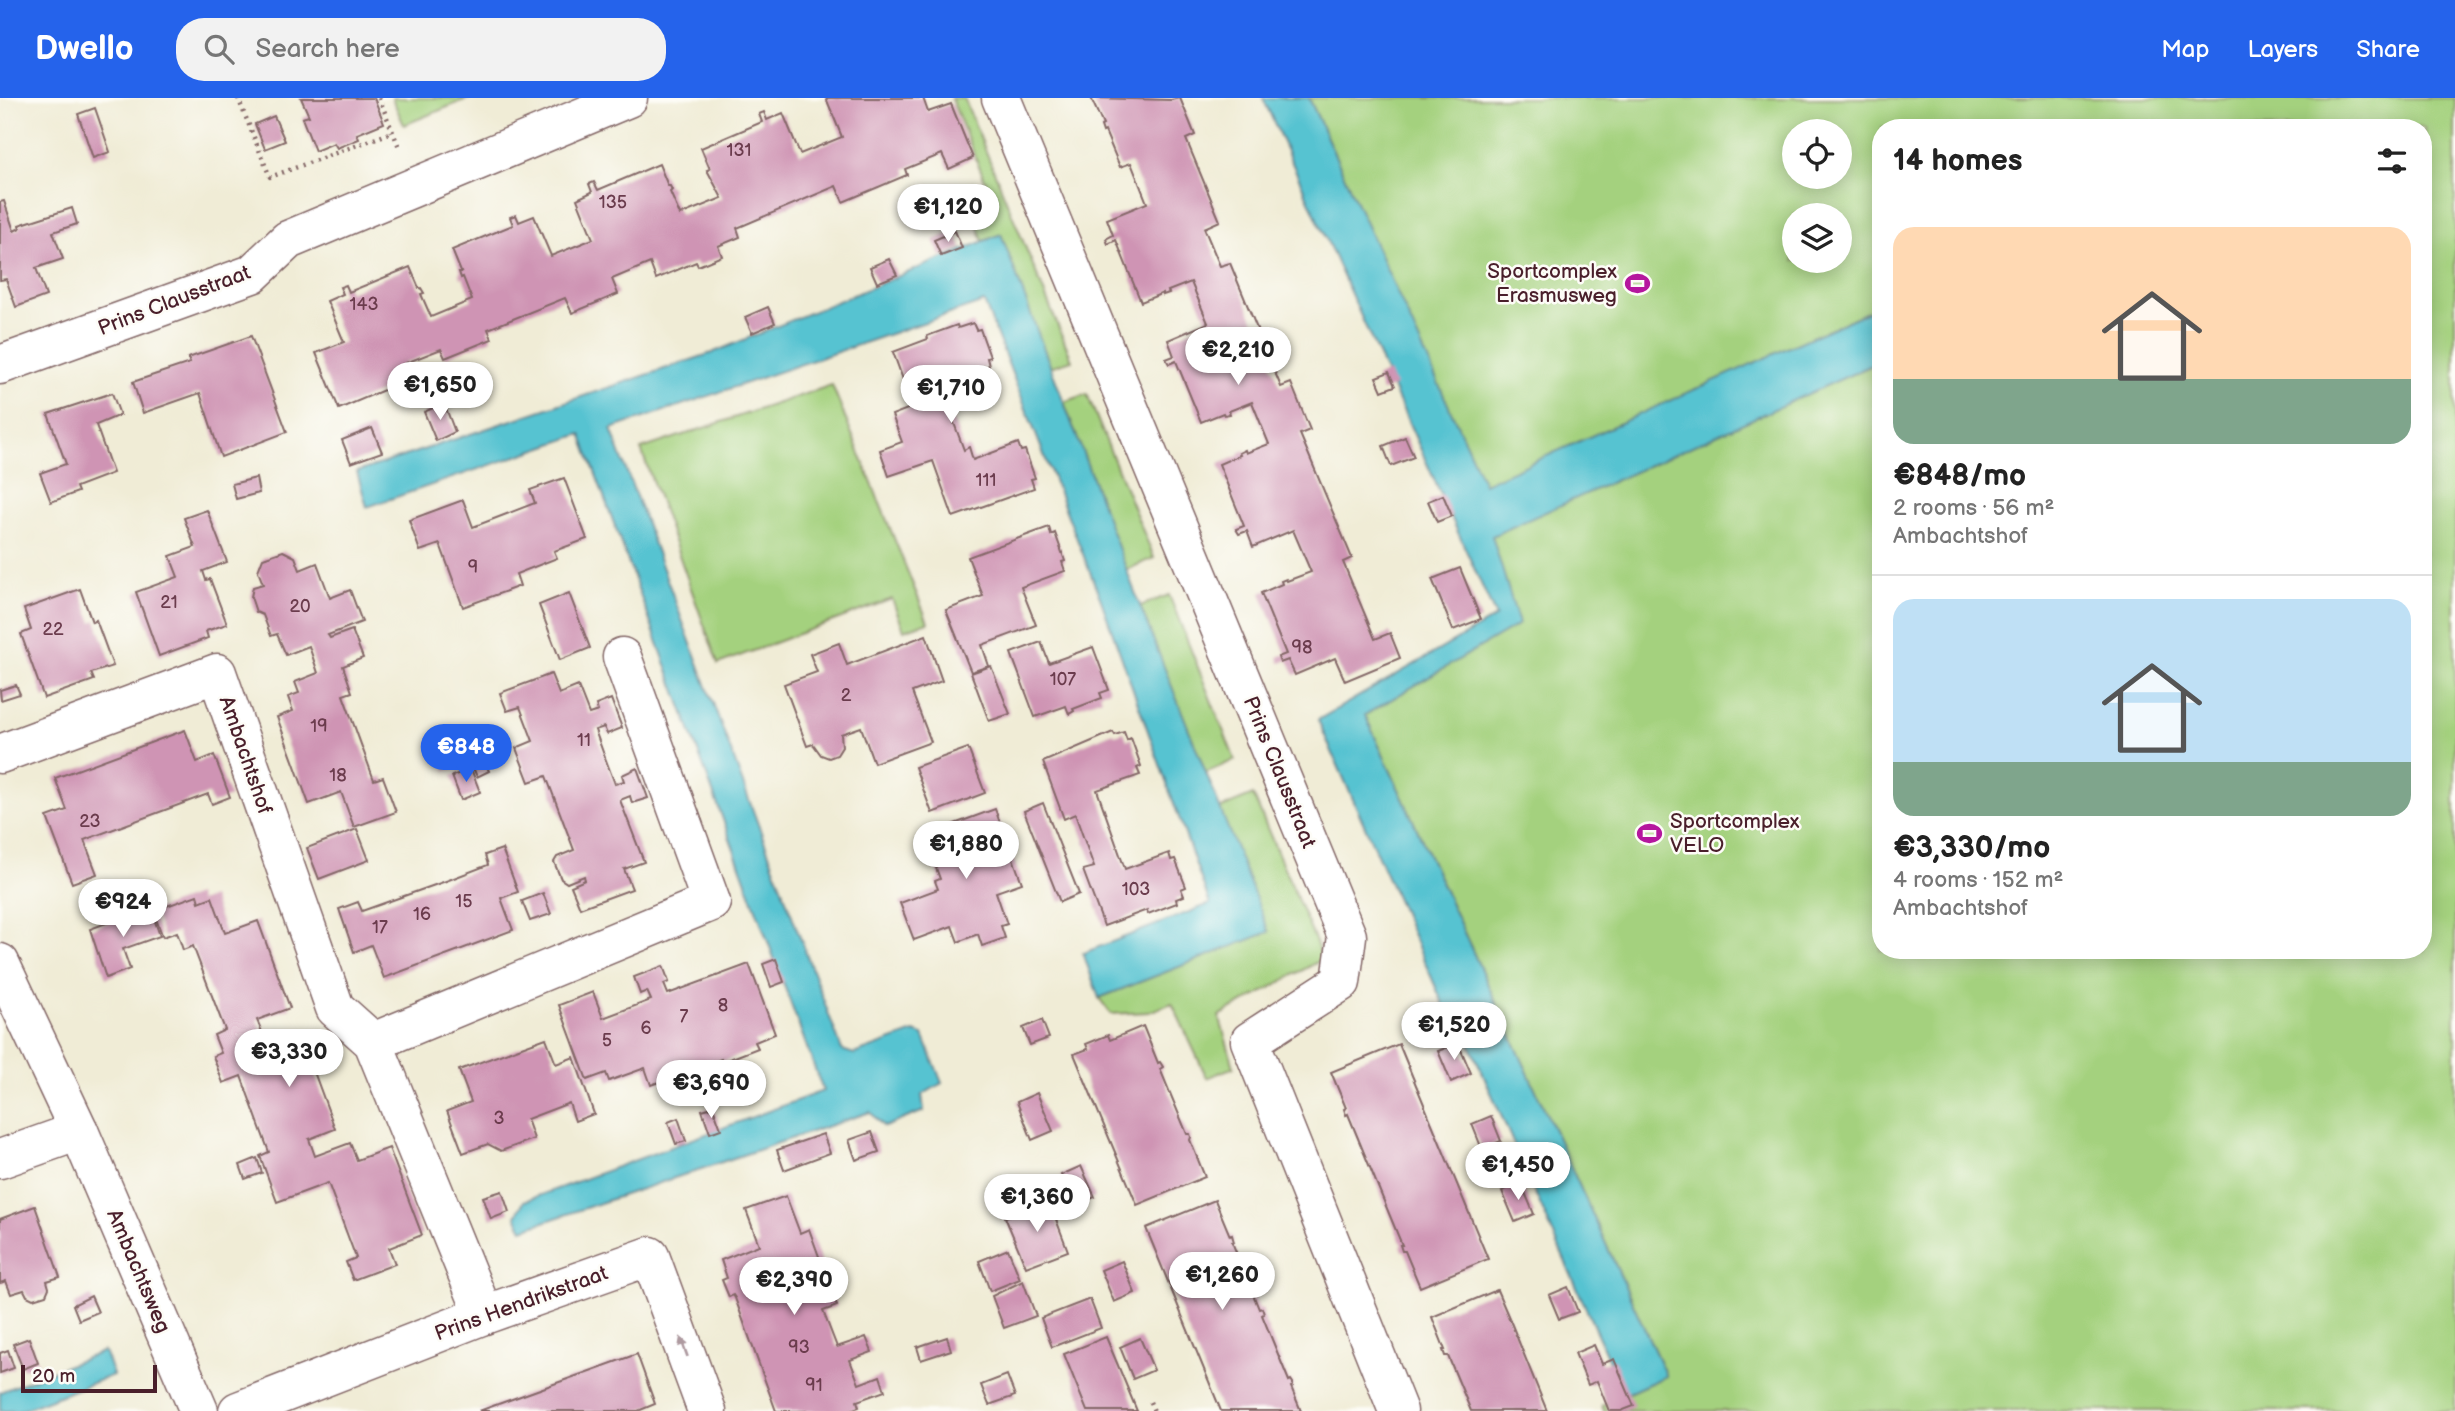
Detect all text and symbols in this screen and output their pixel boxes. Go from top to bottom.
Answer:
search box [176,18,666,81]
text: Dwello [35,29,134,69]
icon: search [200,30,238,68]
text: Search here [256,34,400,65]
text: Map [2161,35,2209,64]
text: Layers [2247,35,2318,64]
text: Share [2356,35,2420,64]
map controls [1782,119,1852,273]
button: locate [1782,119,1852,189]
house number: 131 [726,140,752,161]
icon: filters [2373,142,2411,180]
text: 14 homes [1893,143,2022,179]
pin: €1,120 [891,184,1005,244]
house number: 135 [599,192,627,213]
text: €1,120 [913,193,983,221]
button: layers [1782,203,1852,273]
place label: Sportcomplex Erasmusweg [1487,259,1617,308]
street label: Prins Clausstraat [94,260,254,341]
sports icon: Sportcomplex Erasmusweg [1623,269,1651,297]
icon: home [2089,273,2215,399]
house number: 143 [349,294,379,315]
pin: €2,210 [1181,328,1295,387]
text: €2,210 [1201,336,1275,364]
pin: €1,650 [383,362,497,422]
pin: €1,710 [894,366,1008,425]
text: €1,650 [403,371,477,399]
text: €1,710 [917,374,985,402]
text: €848/mo [1893,458,2026,494]
house number: 111 [976,470,996,491]
text: 2 rooms · 56 m² [1893,494,2055,522]
text: Ambachtshof [1893,522,2028,550]
house number: 9 [468,557,478,578]
house number: 21 [160,592,178,613]
house number: 20 [289,596,311,617]
house number: 22 [42,619,64,640]
house number: 98 [1292,637,1312,658]
icon: home [2089,645,2215,771]
house number: 107 [1050,669,1076,690]
house number: 2 [841,685,852,706]
street label: Ambachtshof [214,693,278,818]
street label: Prins Clausstraat [1238,693,1322,852]
house number: 19 [310,716,328,737]
pin: €848 [425,724,507,784]
house number: 11 [577,730,591,751]
text: €848 [437,733,495,761]
house number: 18 [329,765,347,786]
place label: Sportcomplex VELO [1670,809,1800,858]
house number: 23 [79,811,101,832]
sports icon: Sportcomplex VELO [1636,819,1664,847]
pin: €1,880 [909,822,1023,881]
text: €1,880 [929,830,1003,858]
text: €3,330/mo [1893,830,2050,866]
text: 4 rooms · 152 m² [1893,866,2063,894]
house number: 103 [1122,879,1150,900]
pin: €924 [82,880,164,939]
text: €924 [94,888,152,916]
house number: 15 [455,891,473,912]
text: Ambachtshof [1893,894,2028,922]
house number: 16 [413,904,431,925]
house number: 17 [372,917,388,938]
house number: 8 [718,995,728,1016]
pin: €1,520 [1397,1002,1511,1062]
house number: 7 [680,1006,689,1027]
text: €1,520 [1417,1011,1491,1039]
house number: 6 [641,1018,652,1039]
pin: €3,330 [232,1030,346,1089]
house number: 5 [602,1030,612,1051]
text: €3,330 [250,1038,328,1066]
pin: €3,690 [654,1060,768,1120]
text: €3,690 [672,1069,750,1097]
house number: 3 [493,1108,505,1129]
pin: €1,450 [1461,1142,1575,1202]
text: €1,450 [1481,1151,1555,1179]
pin: €1,360 [980,1174,1094,1234]
text: €1,360 [1000,1183,1074,1211]
street label: Ambachtsweg [101,1206,176,1337]
pin: €1,260 [1165,1252,1279,1312]
pin: €2,390 [737,1258,851,1317]
street label: Prins Hendrikstraat [431,1260,612,1346]
text: €1,260 [1185,1261,1259,1289]
text: €2,390 [755,1266,833,1294]
one-way arrow [678,1336,689,1357]
house number: 93 [788,1337,810,1358]
scale bar [21,1362,158,1394]
text: 20 m [32,1365,75,1388]
house number: 91 [805,1375,823,1396]

